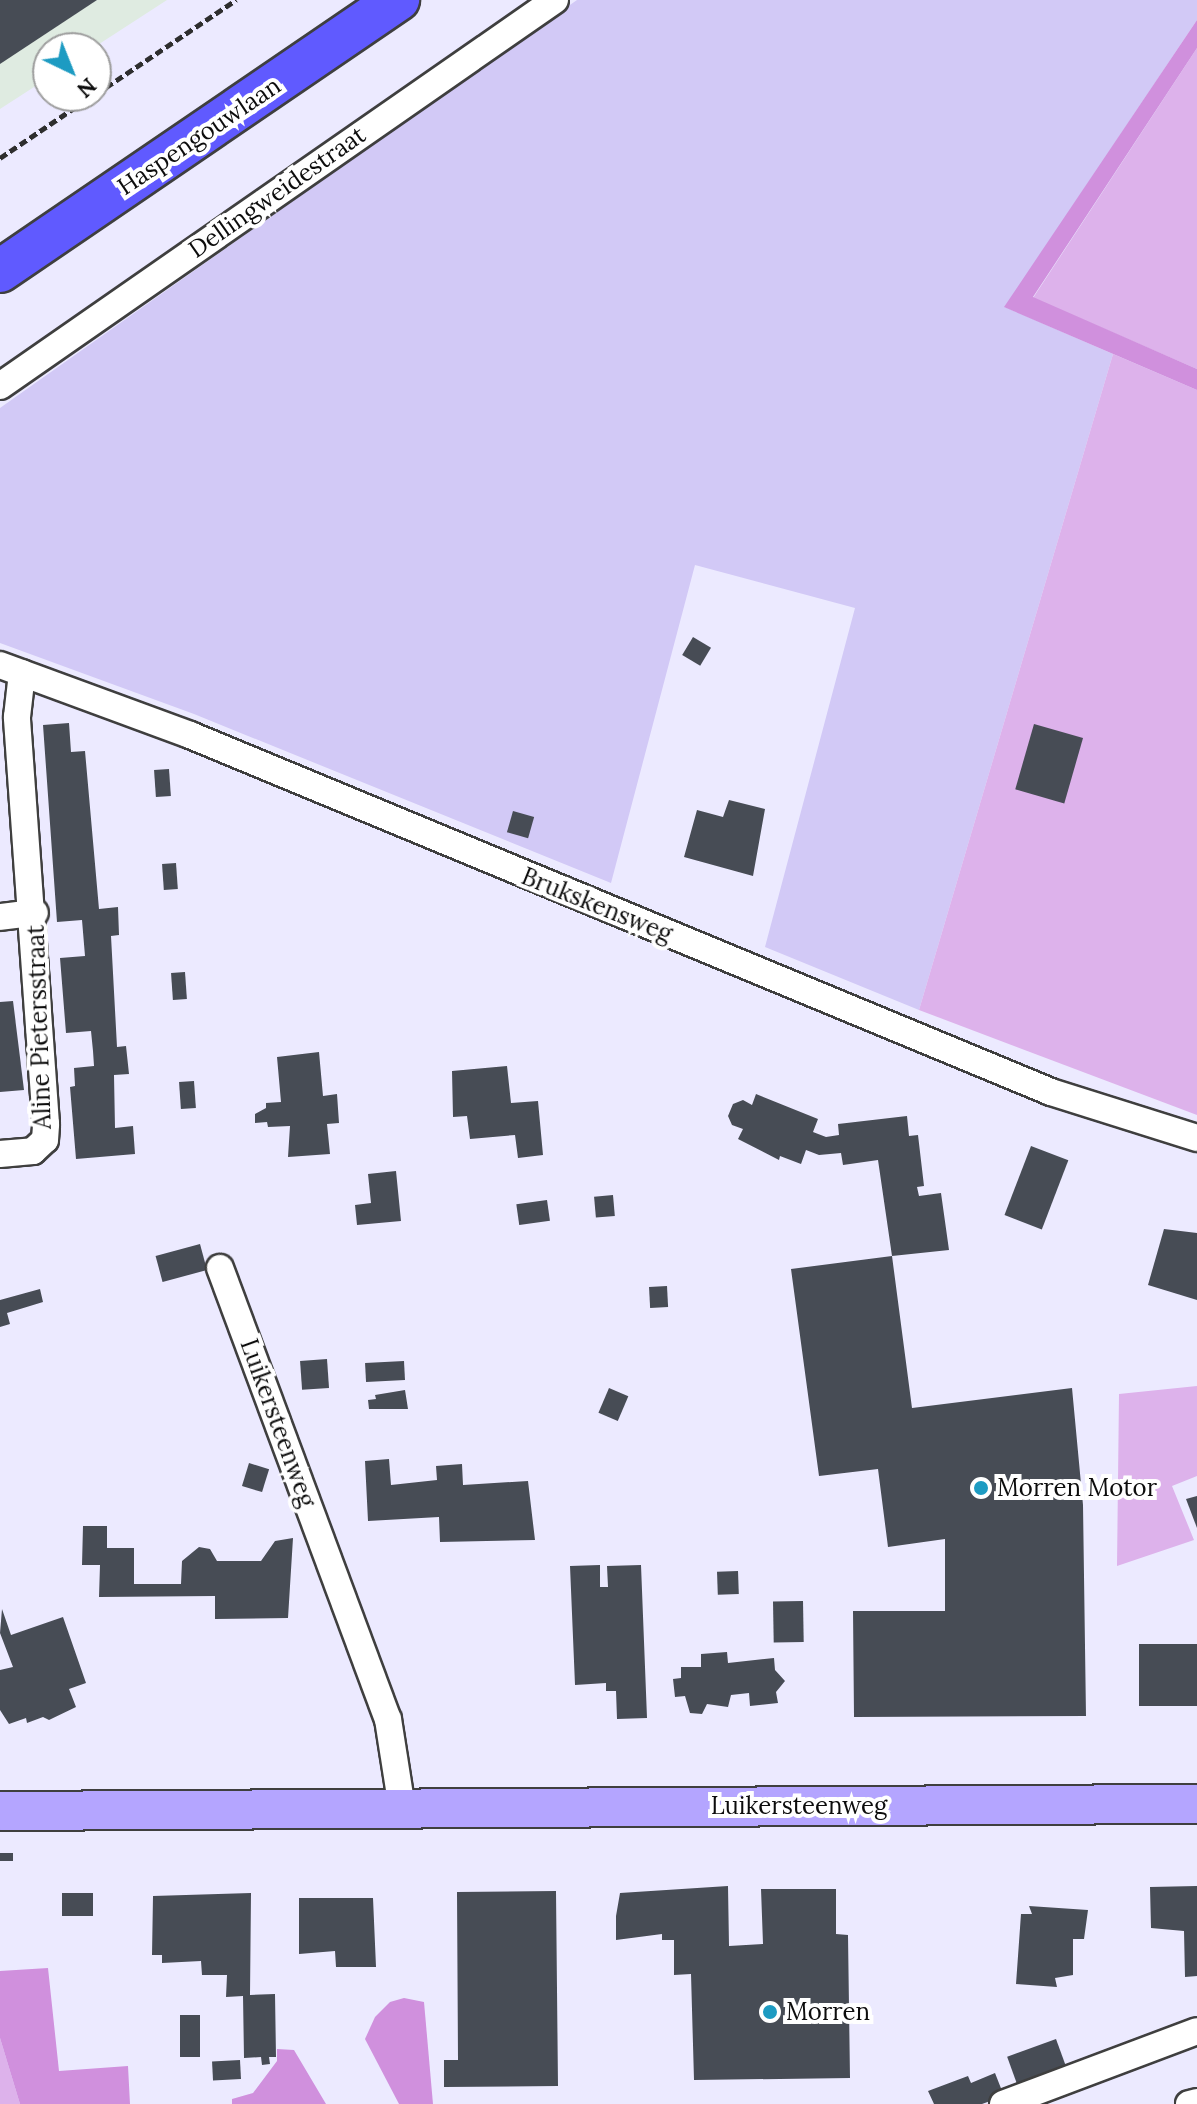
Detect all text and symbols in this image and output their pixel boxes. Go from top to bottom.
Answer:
north arrow [32,32,112,112]
street label: Haspengouwlaan [112,71,286,201]
text: N [71,72,103,104]
street label: Dellingweidestraat [183,120,371,264]
street label: Brukskensweg [517,862,677,948]
street label: Aline Pietersstraat [21,924,57,1130]
street label: Luikersteenweg [234,1335,322,1511]
place label: Morren Motor [997,1474,1157,1502]
marker: Morren Motor [972,1479,990,1497]
street label: Luikersteenweg [711,1792,887,1820]
place label: Morren [786,1998,870,2026]
marker: Morren [761,2003,779,2021]

